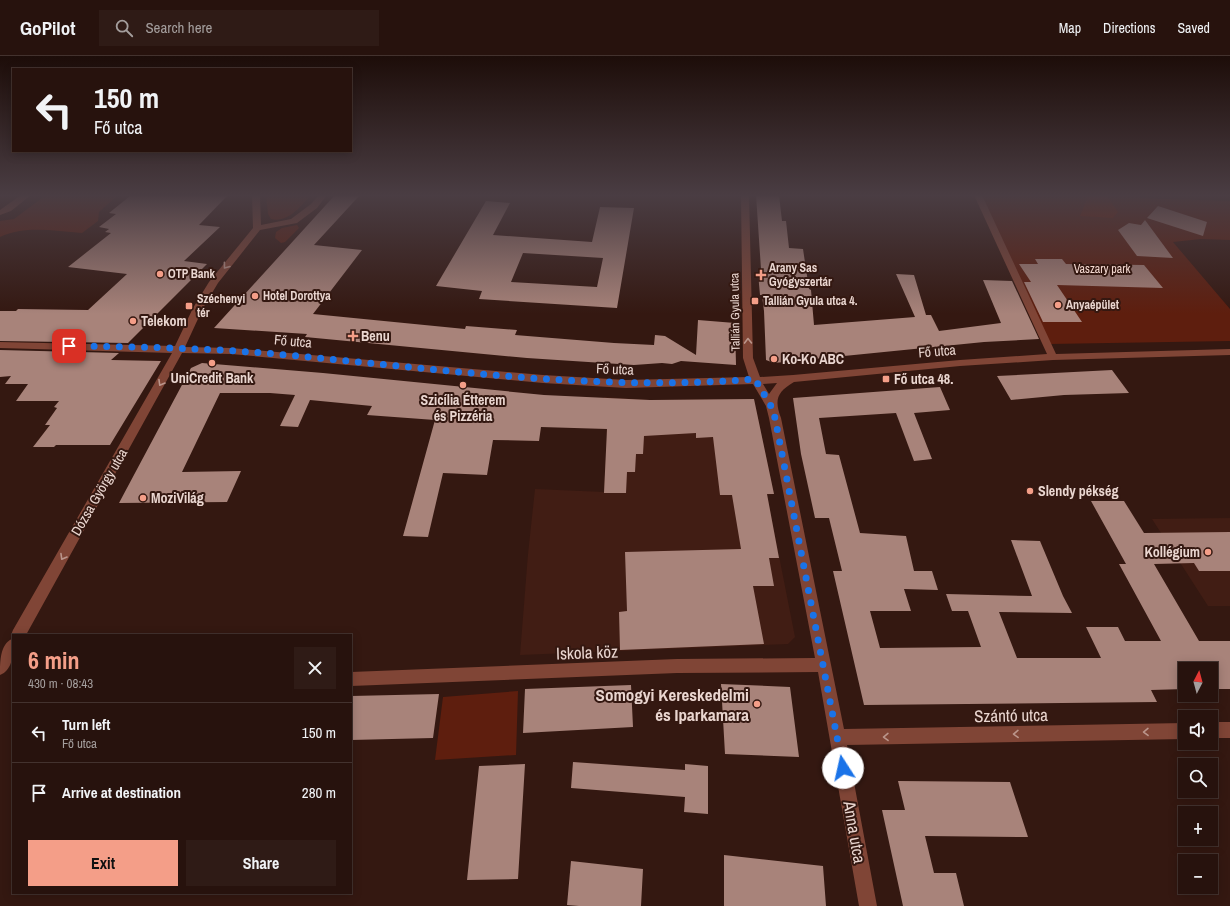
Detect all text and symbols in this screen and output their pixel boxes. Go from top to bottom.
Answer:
search box [99,10,379,46]
text: GoPilot [20,15,75,41]
icon: search [113,17,135,39]
text: Search here [145,17,212,38]
text: Map [1059,19,1081,37]
text: Directions [1103,19,1155,37]
text: Saved [1177,19,1210,37]
text: 150 m [94,79,159,117]
icon: left [28,84,80,136]
text: Fő utca [94,115,143,140]
place label: Arany Sas Gyógyszertár [769,260,832,290]
one-way arrow [224,261,231,268]
park label: Vaszary park [1074,261,1130,277]
place label: OTP Bank [168,266,215,282]
marker: OTP Bank [155,269,165,279]
marker: Arany Sas Gyógyszertár [756,270,766,280]
street label: Tallián Gyula utca [726,272,744,351]
place label: Hotel Dorottya [263,288,331,304]
place label: Széchenyi tér [197,291,245,321]
marker: Hotel Dorottya [250,291,260,301]
place label: Tallián Gyula utca 4. [763,293,858,309]
marker: Tallián Gyula utca 4. [750,296,760,306]
place label: Anyaépület [1066,297,1120,313]
marker: Anyaépület [1053,300,1063,310]
marker: Széchenyi tér [184,301,194,311]
place label: Telekom [141,312,187,330]
marker: Telekom [128,316,138,326]
place label: Benu [361,327,390,345]
pin [52,329,86,363]
street label: Fő utca [273,330,313,352]
marker: Benu [348,331,358,341]
icon: arrive [58,335,80,357]
one-way arrow [744,338,752,344]
street label: Fő utca [917,340,957,362]
place label: Ko-Ko ABC [782,350,844,368]
marker: Ko-Ko ABC [769,354,779,364]
marker: UniCredit Bank [207,358,217,368]
street label: Fő utca [596,359,635,379]
place label: UniCredit Bank [171,369,254,387]
place label: Fő utca 48. [894,370,953,388]
marker: Fő utca 48. [881,374,891,384]
one-way arrow [159,379,166,386]
marker: Szicília Étterem és Pizzéria [458,380,468,390]
place label: Szicília Étterem és Pizzéria [421,391,505,425]
street label: Dózsa György utca [67,445,132,539]
place label: Slendy pékség [1038,482,1118,500]
marker: Slendy pékség [1025,486,1035,496]
place label: MoziVilág [151,489,204,507]
marker: MoziVilág [138,493,148,503]
place label: Kollégium [1145,543,1200,561]
marker: Kollégium [1203,547,1213,557]
one-way arrow [60,553,67,560]
street label: Iskola köz [556,639,618,665]
text: 6 min [28,644,79,676]
button: close [294,647,336,689]
north arrow [1178,662,1218,702]
map controls [1178,662,1218,894]
text: 430 m · 08:43 [28,675,93,692]
place label: Somogyi Kereskedelmi és Iparkamara [596,683,749,726]
marker: Somogyi Kereskedelmi és Iparkamara [752,699,762,709]
street label: Szántó utca [974,703,1048,727]
button: sound [1178,710,1218,750]
text: Turn left [62,714,110,735]
icon: left [28,722,50,744]
text: 150 m [302,722,336,743]
one-way arrow [1143,727,1149,736]
one-way arrow [1013,730,1019,738]
one-way arrow [883,732,889,741]
text: Fő utca [62,735,97,752]
position arrow [822,747,864,789]
button: search [1178,758,1218,798]
icon: arrive [28,782,50,804]
text: Arrive at destination [62,782,181,803]
text: 280 m [302,782,336,803]
street label: Anna utca [838,798,872,865]
button: + [1178,806,1218,846]
button: Exit [28,840,178,886]
button: Share [186,840,336,886]
button: − [1178,854,1218,894]

